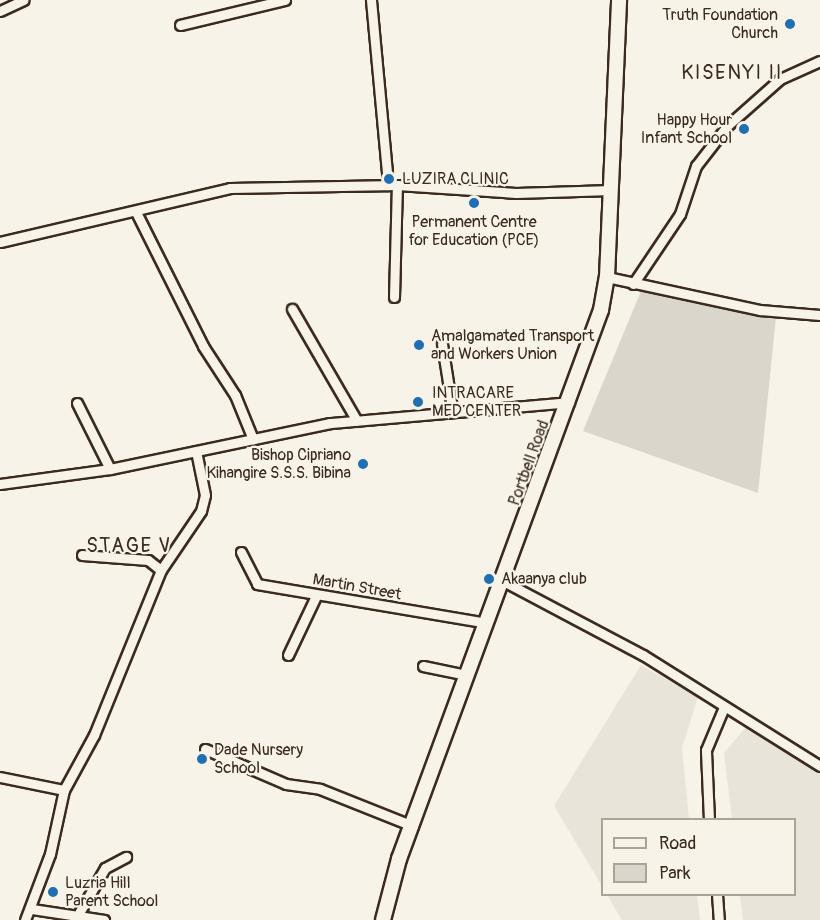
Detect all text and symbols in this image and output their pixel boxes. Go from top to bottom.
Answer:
place label: Truth Foundation Church [662,5,778,43]
marker: Truth Foundation Church [783,17,797,31]
district label: KISENYI II [681,60,783,84]
place label: Happy Hour Infant School [641,110,732,148]
marker: Happy Hour Infant School [737,122,751,136]
place label: LUZIRA CLINIC [402,169,509,189]
marker: LUZIRA CLINIC [380,170,398,188]
marker: Permanent Centre for Education (PCE) [467,196,481,210]
place label: Permanent Centre for Education (PCE) [409,212,539,250]
place label: Amalgamated Transport and Workers Union [431,326,594,364]
marker: Amalgamated Transport and Workers Union [412,338,426,352]
place label: INTRACARE MED CENTER [432,383,521,421]
marker: INTRACARE MED CENTER [409,393,427,411]
street label: Portbell Road [505,418,553,508]
place label: Bishop Cipriano Kihangire S.S.S. Bibina [206,445,351,483]
marker: Bishop Cipriano Kihangire S.S.S. Bibina [356,457,370,471]
district label: STAGE V [86,533,172,557]
place label: Akaanya club [501,569,587,589]
street label: Martin Street [311,570,403,604]
marker: Akaanya club [482,572,496,586]
place label: Dade Nursery School [214,740,303,778]
marker: Dade Nursery School [195,752,209,766]
legend [601,818,796,896]
text: Road [659,832,696,855]
text: Park [659,862,691,885]
place label: Luzria Hill Parent School [65,873,158,911]
marker: Luzria Hill Parent School [46,885,60,899]

